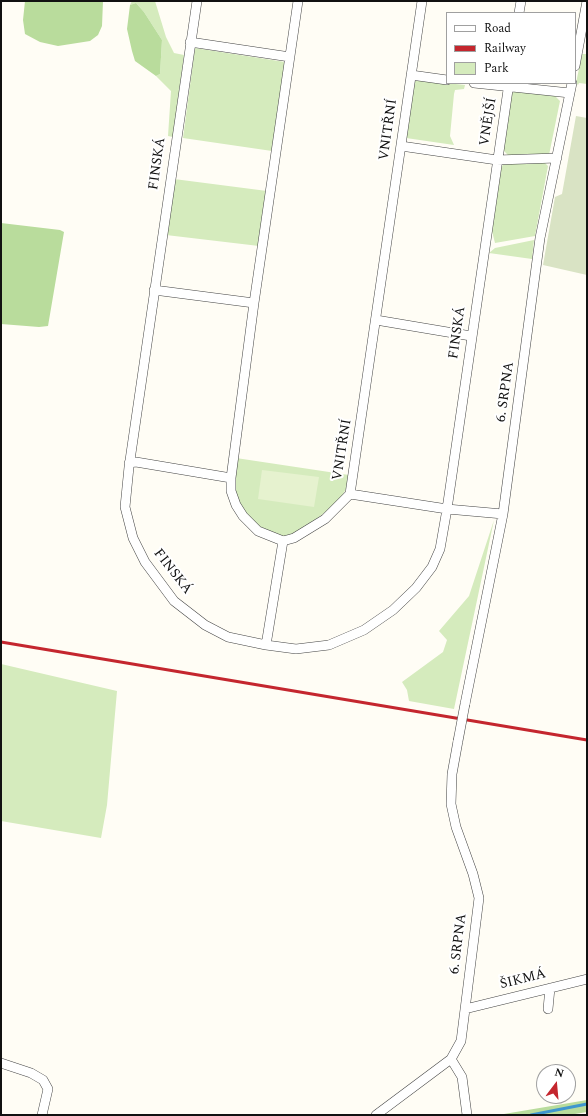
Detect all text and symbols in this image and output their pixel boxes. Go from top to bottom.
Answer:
legend [446,12,576,84]
text: Road [484,19,511,38]
text: Railway [484,39,526,58]
text: Park [484,59,509,78]
street label: VNĚJŠÍ [477,97,501,147]
street label: VNITŘNÍ [376,98,402,162]
street label: FINSKÁ [146,137,170,191]
street label: FINSKÁ [446,306,470,360]
street label: 6. SRPNA [493,361,519,423]
street label: VNITŘNÍ [330,418,356,482]
street label: FINSKÁ [149,546,195,598]
street label: 6. SRPNA [447,913,471,975]
street label: ŠIKMÁ [498,966,548,994]
north arrow [536,1064,576,1104]
text: N [553,1064,566,1082]

